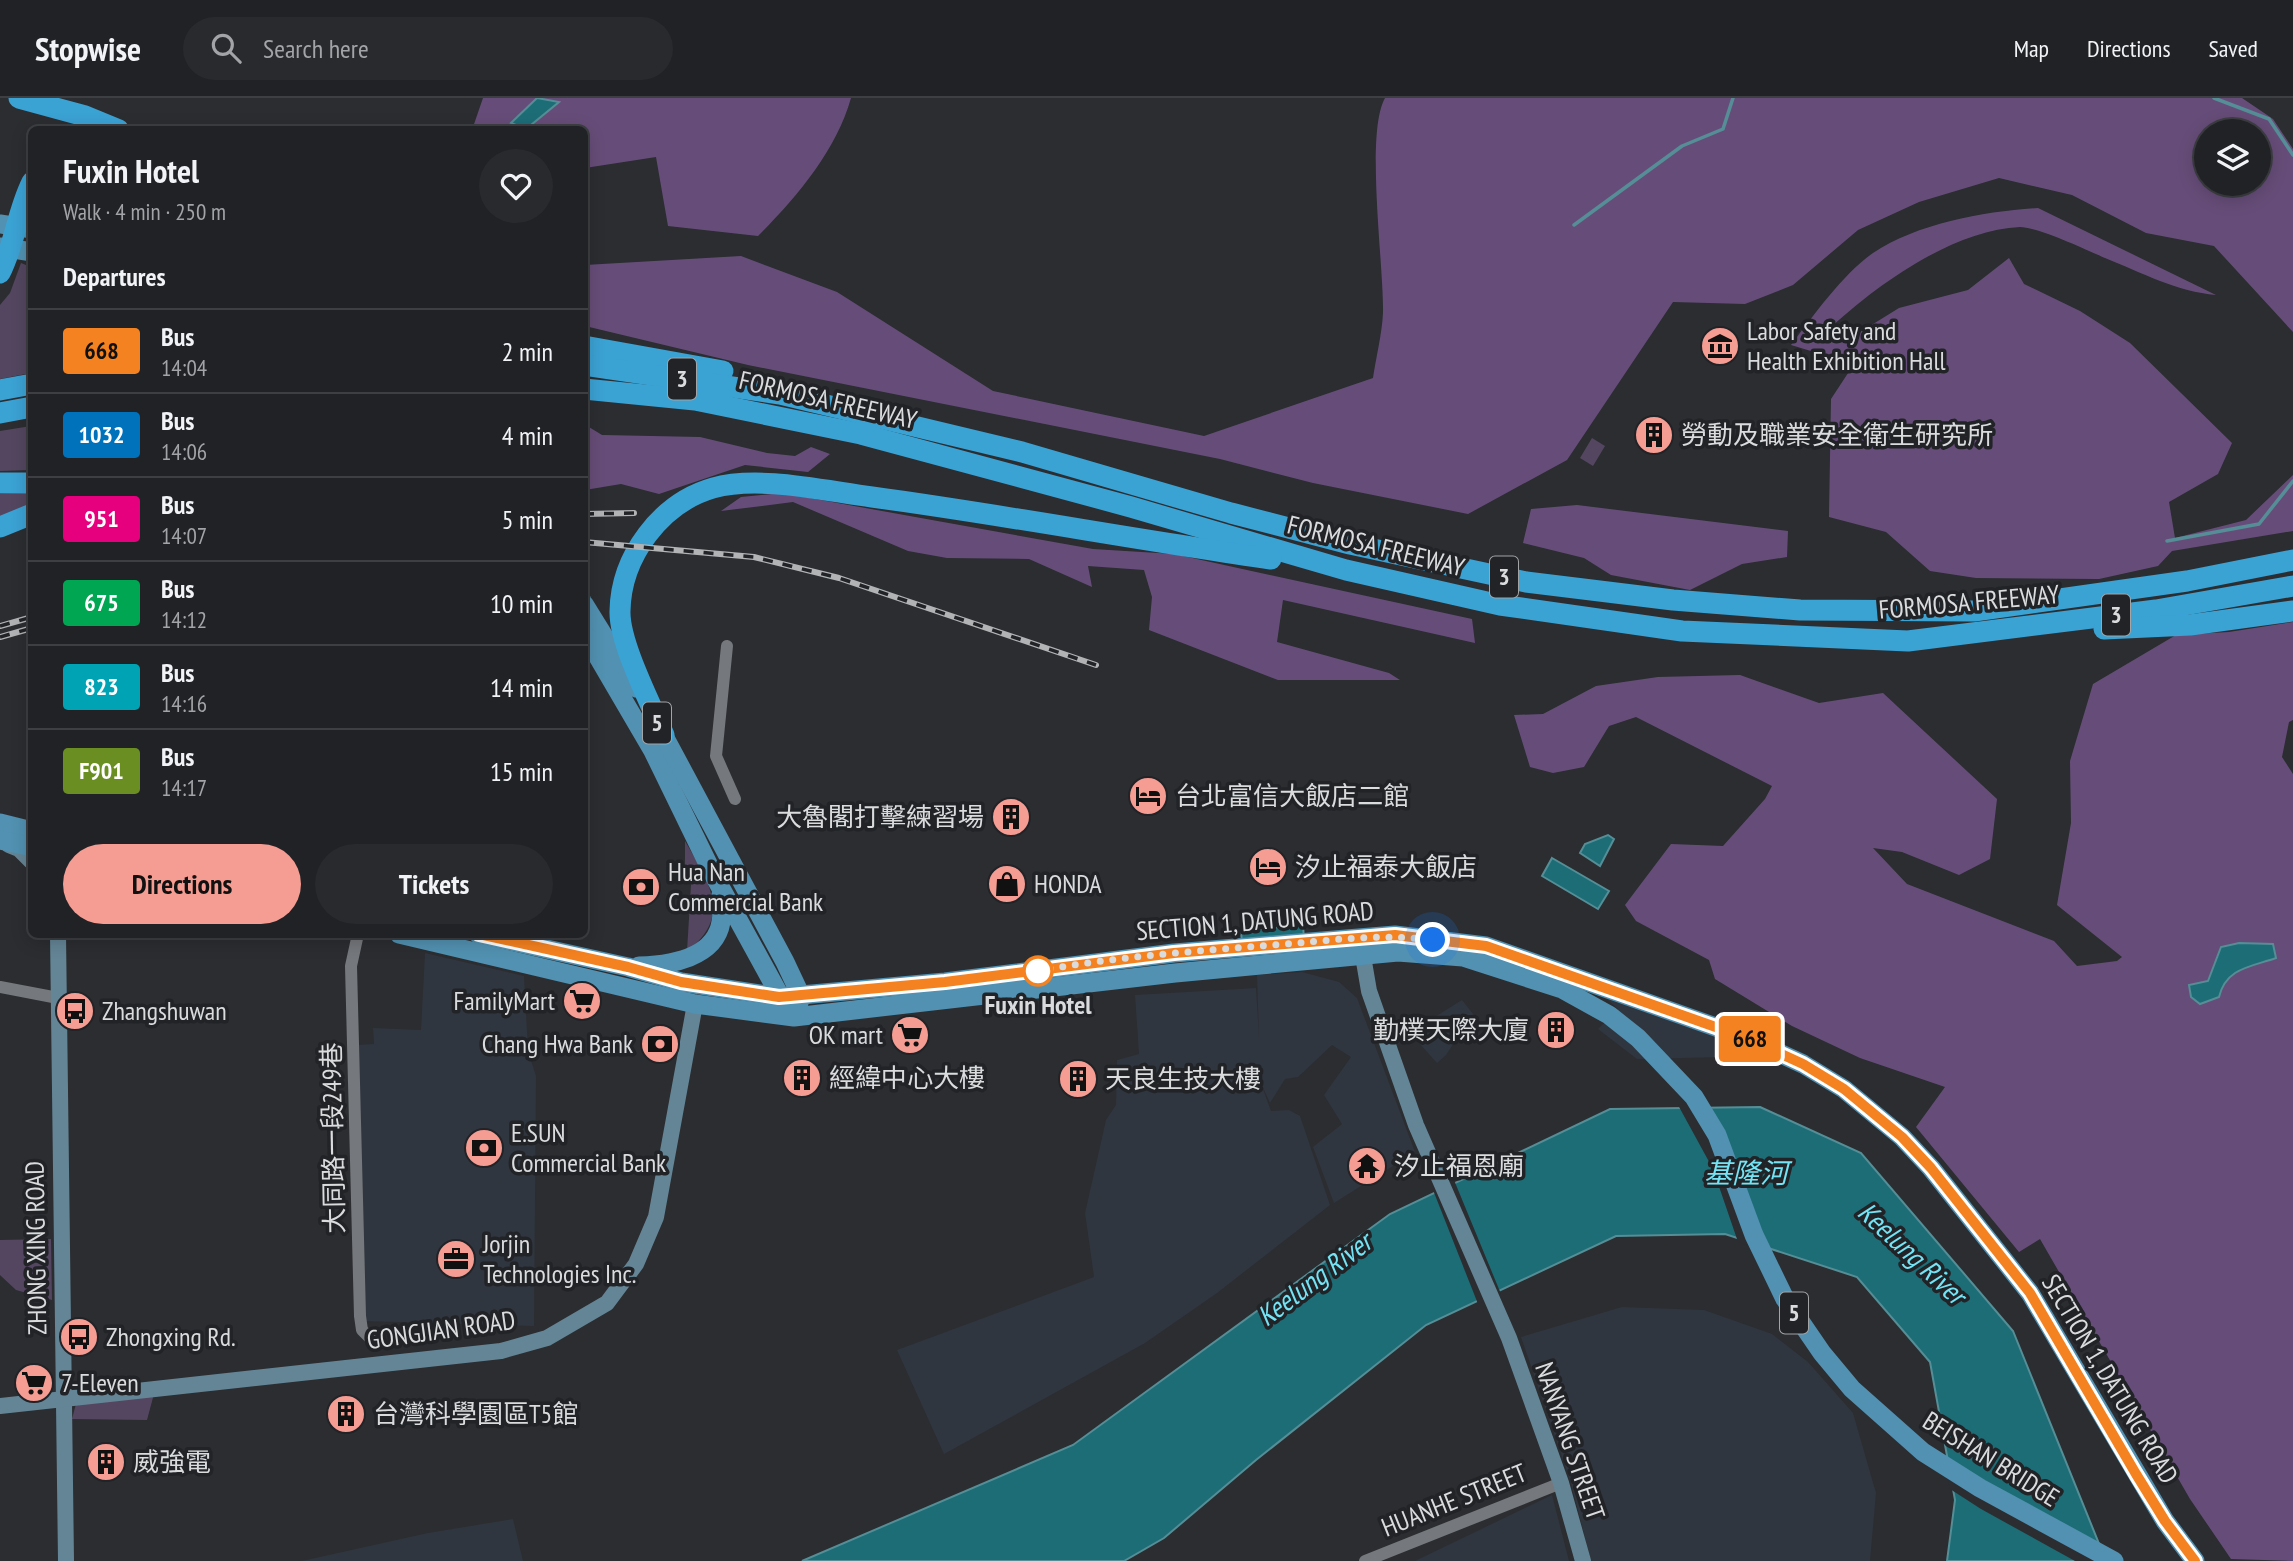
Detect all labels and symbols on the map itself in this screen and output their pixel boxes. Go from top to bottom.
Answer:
place label: Labor Safety and Health Exhibition Hall [1747,314,1946,377]
museum icon: Labor Safety and Health Exhibition Hall [1699,325,1741,367]
road number: 3 [668,358,696,400]
street label: FORMOSA FREEWAY [736,363,920,436]
building icon: 勞動及職業安全衛生研究所 [1633,414,1675,456]
place label: 勞動及職業安全衛生研究所 [1681,418,1993,451]
street label: FORMOSA FREEWAY [1284,508,1468,584]
road number: 3 [1490,556,1518,598]
street label: FORMOSA FREEWAY [1877,577,2061,626]
road number: 3 [2102,594,2130,636]
road number: 5 [643,702,671,744]
hotel icon: 台北富信大飯店二館 [1127,775,1169,817]
place label: 台北富信大飯店二館 [1175,779,1409,812]
building icon: 大魯閣打擊練習場 [990,796,1032,838]
place label: 大魯閣打擊練習場 [776,800,984,833]
hotel icon: 汐止福泰大飯店 [1247,846,1289,888]
place label: 汐止福泰大飯店 [1295,850,1477,883]
place label: Hua Nan Commercial Bank [668,855,823,918]
shop icon: HONDA [986,863,1028,905]
bank icon: Hua Nan Commercial Bank [620,866,662,908]
place label: HONDA [1034,867,1102,900]
street label: SECTION 1, DATUNG ROAD [1135,894,1375,947]
your location [1415,922,1450,957]
marker: Fuxin Hotel [1023,956,1053,986]
supermarket icon: FamilyMart [561,980,603,1022]
place label: FamilyMart [454,984,555,1017]
place label: Fuxin Hotel [984,988,1092,1021]
bus stop icon: Zhangshuwan [54,990,96,1032]
place label: Zhangshuwan [102,994,227,1027]
building icon: 勤樸天際大廈 [1535,1009,1577,1051]
place label: 勤樸天際大廈 [1373,1013,1529,1046]
supermarket icon: OK mart [889,1014,931,1056]
line badge: 668 [1710,1016,1790,1062]
place label: OK mart [809,1018,883,1051]
bank icon: Chang Hwa Bank [639,1023,681,1065]
place label: Chang Hwa Bank [482,1027,633,1060]
street label: 大同路一段249巷 [314,1042,351,1234]
building icon: 經緯中心大樓 [781,1057,823,1099]
building icon: 天良生技大樓 [1057,1058,1099,1100]
place label: 經緯中心大樓 [829,1061,985,1094]
place label: 天良生技大樓 [1105,1062,1261,1095]
place label: E.SUN Commercial Bank [511,1116,666,1179]
bank icon: E.SUN Commercial Bank [463,1127,505,1169]
temple icon: 汐止福恩廟 [1346,1145,1388,1187]
place label: 汐止福恩廟 [1394,1149,1524,1182]
water label: 基隆河 [1704,1154,1793,1191]
street label: ZHONG XING ROAD [17,1161,54,1335]
water label: Keelung River [1851,1193,1977,1315]
water label: Keelung River [1249,1221,1382,1334]
place label: Jorjin Technologies Inc. [482,1227,636,1290]
office icon: Jorjin Technologies Inc. [435,1238,477,1280]
street label: SECTION 1, DATUNG ROAD [2035,1268,2186,1489]
road number: 5 [1780,1293,1808,1334]
street label: GONGJIAN ROAD [365,1303,517,1356]
bus stop icon: Zhongxing Rd. [58,1316,100,1358]
place label: Zhongxing Rd. [106,1320,236,1353]
street label: NANYANG STREET [1528,1358,1613,1524]
supermarket icon: 7-Eleven [13,1362,55,1404]
place label: 7-Eleven [61,1366,139,1399]
building icon: 台灣科學園區T5館 [325,1393,367,1435]
place label: 台灣科學園區T5館 [373,1397,578,1430]
street label: BEISHAN BRIDGE [1917,1404,2066,1514]
building icon: 威強電 [85,1441,127,1483]
place label: 威強電 [133,1445,211,1478]
street label: HUANHE STREET [1376,1455,1532,1544]

